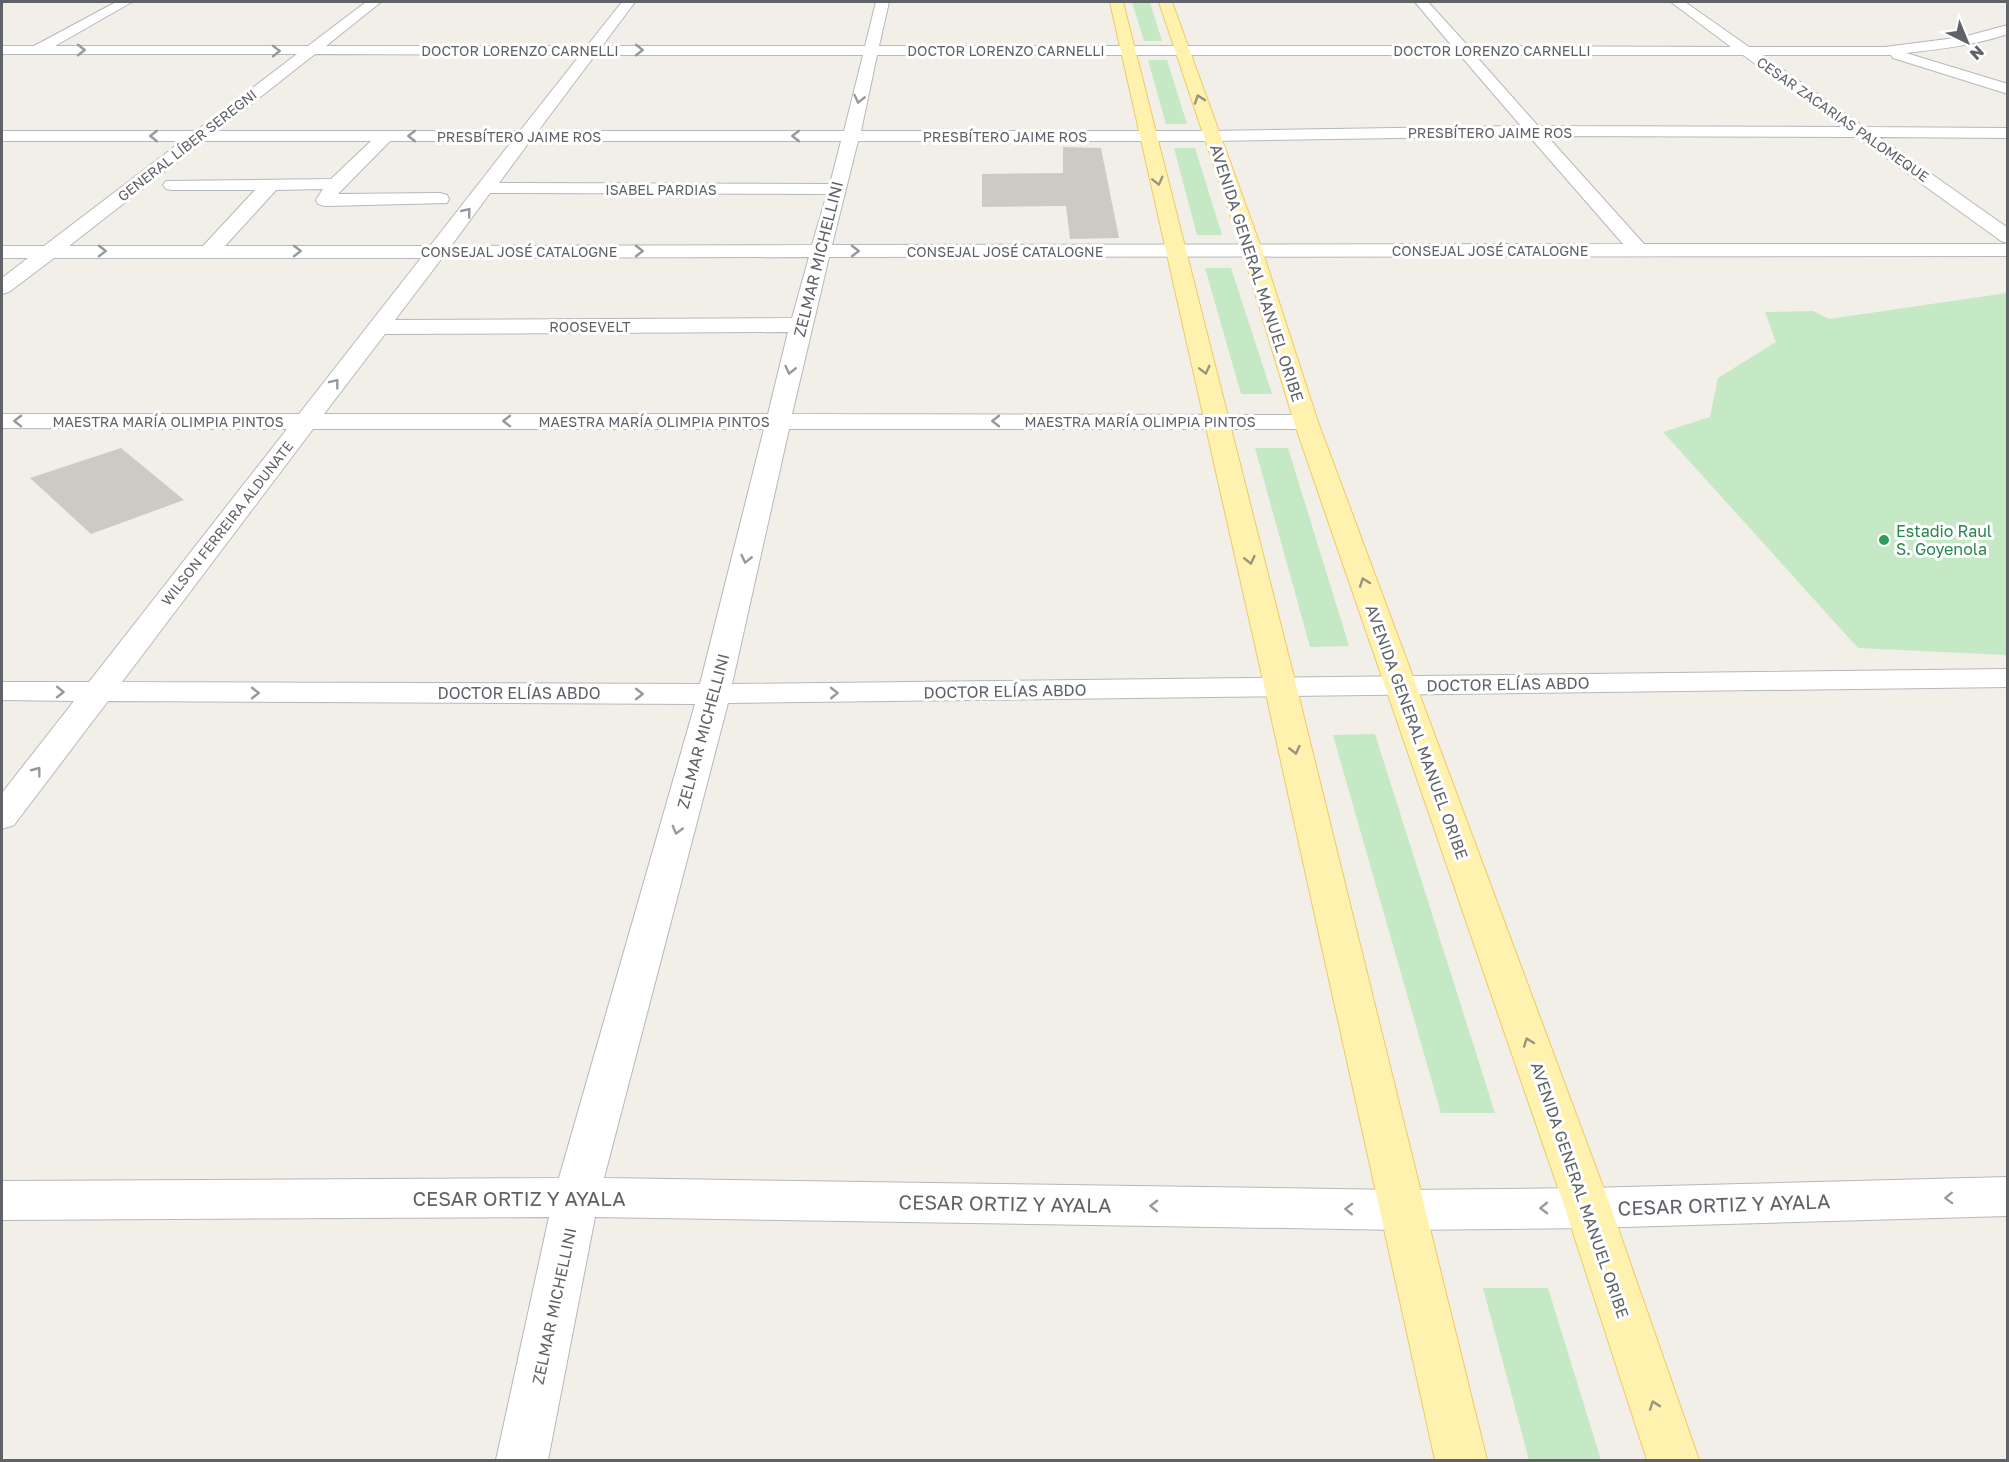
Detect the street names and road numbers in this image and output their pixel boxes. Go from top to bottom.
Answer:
street label: DOCTOR LORENZO CARNELLI [421,42,619,59]
street label: DOCTOR LORENZO CARNELLI [907,42,1105,59]
street label: DOCTOR LORENZO CARNELLI [1393,42,1591,59]
street label: CESAR ZACARIAS PALOMEQUE [1754,53,1932,185]
street label: GENERAL LÍBER SEREGNI [114,85,260,205]
street label: PRESBÍTERO JAIME ROS [1408,124,1572,141]
street label: PRESBÍTERO JAIME ROS [437,128,601,145]
street label: PRESBÍTERO JAIME ROS [923,128,1087,145]
street label: AVENIDA GENERAL MANUEL ORIBE [1206,142,1308,404]
street label: ZELMAR MICHELLINI [789,179,847,339]
street label: ISABEL PARDIAS [605,181,717,198]
street label: CONSEJAL JOSÉ CATALOGNE [1392,242,1588,259]
street label: CONSEJAL JOSÉ CATALOGNE [421,243,617,260]
street label: CONSEJAL JOSÉ CATALOGNE [907,243,1103,260]
street label: ROOSEVELT [549,318,631,335]
street label: MAESTRA MARÍA OLIMPIA PINTOS [52,413,284,430]
street label: MAESTRA MARÍA OLIMPIA PINTOS [538,413,770,430]
street label: MAESTRA MARÍA OLIMPIA PINTOS [1024,413,1256,430]
street label: WILSON FERREIRA ALDUNATE [158,437,296,609]
street label: AVENIDA GENERAL MANUEL ORIBE [1361,602,1473,862]
street label: ZELMAR MICHELLINI [673,651,733,811]
street label: DOCTOR ELÍAS ABDO [1426,673,1590,695]
street label: DOCTOR ELÍAS ABDO [923,680,1087,702]
street label: DOCTOR ELÍAS ABDO [437,683,601,703]
street label: AVENIDA GENERAL MANUEL ORIBE [1527,1059,1633,1321]
street label: CESAR ORTIZ Y AYALA [412,1186,626,1210]
street label: CESAR ORTIZ Y AYALA [1617,1188,1831,1220]
street label: CESAR ORTIZ Y AYALA [898,1189,1112,1217]
street label: ZELMAR MICHELLINI [528,1226,580,1386]

